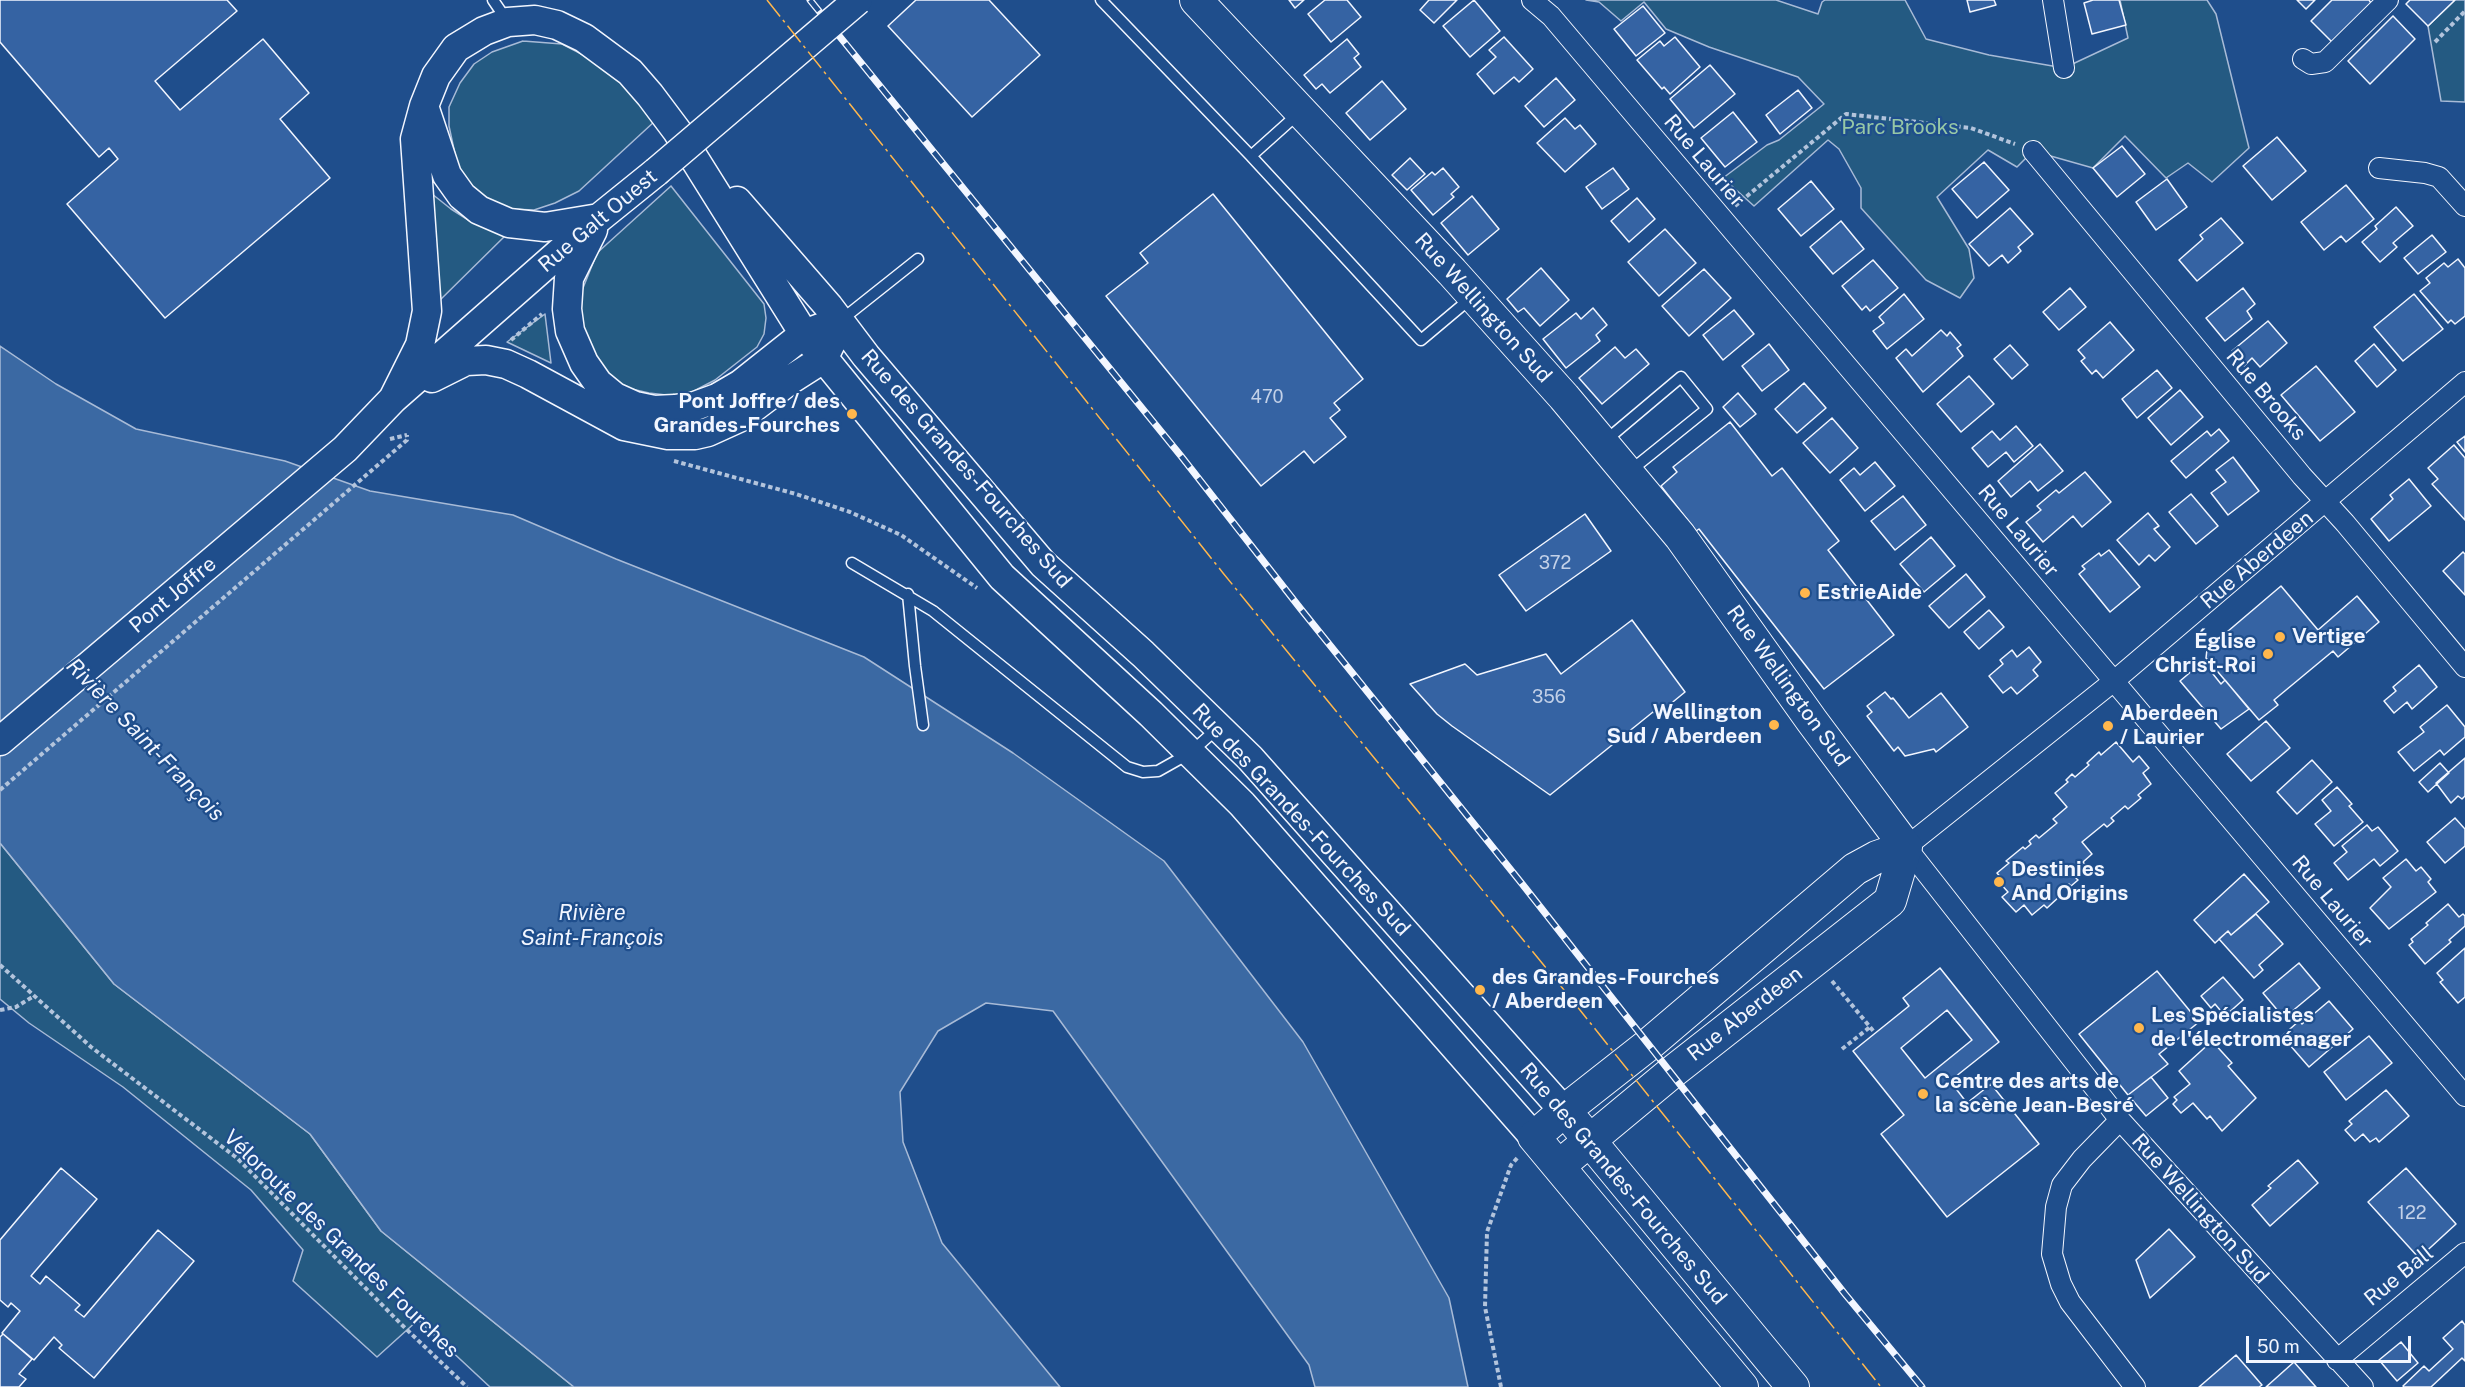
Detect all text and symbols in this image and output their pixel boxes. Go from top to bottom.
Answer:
street label: Rue Laurier [1658,110,1750,212]
park label: Parc Brooks [1841,115,1959,141]
street label: Rue Galt Ouest [534,164,662,278]
street label: Rue Wellington Sud [1409,228,1557,388]
street label: Rue des Grandes-Fourches Sud [855,344,1077,594]
street label: Rue Brooks [2221,344,2311,446]
house number: 470 [1251,386,1283,408]
place label: Pont Joffre / des Grandes-Fourches [653,389,840,439]
marker: Pont Joffre / des Grandes-Fourches [845,407,859,421]
street label: Rue Laurier [1972,480,2064,582]
street label: Rue Aberdeen [2196,506,2318,614]
street label: Pont Joffre [124,551,222,639]
house number: 372 [1539,552,1571,574]
place label: EstrieAide [1817,580,1922,606]
marker: EstrieAide [1798,586,1812,600]
street label: Rue Wellington Sud [1721,601,1855,771]
place label: Vertige [2292,624,2366,650]
place label: Église Christ-Roi [2155,629,2256,679]
marker: Vertige [2273,630,2287,644]
marker: Église Christ-Roi [2261,647,2275,661]
water label: Rivière Saint-François [60,653,230,827]
house number: 356 [1532,686,1566,708]
street label: Rue des Grandes-Fourches Sud [1187,699,1415,941]
place label: Wellington Sud / Aberdeen [1607,700,1762,750]
place label: Aberdeen / Laurier [2120,701,2218,751]
marker: Wellington Sud / Aberdeen [1767,718,1781,732]
marker: Aberdeen / Laurier [2101,719,2115,733]
street label: Rue Laurier [2286,851,2378,953]
place label: Destinies And Origins [2011,857,2128,907]
marker: Destinies And Origins [1992,875,2006,889]
water label: Rivière Saint-François [520,900,664,951]
street label: Rue Aberdeen [1682,961,1808,1067]
place label: des Grandes-Fourches / Aberdeen [1492,965,1719,1015]
marker: des Grandes-Fourches / Aberdeen [1473,983,1487,997]
place label: Les Spécialistes de l'électroménager [2151,1003,2351,1053]
marker: Les Spécialistes de l'électroménager [2132,1021,2146,1035]
street label: Rue des Grandes-Fourches Sud [1514,1058,1732,1310]
place label: Centre des arts de la scène Jean-Besré [1935,1069,2134,1119]
marker: Centre des arts de la scène Jean-Besré [1916,1087,1930,1101]
street label: Véloroute des Grandes Fourches [218,1125,464,1363]
street label: Rue Wellington Sud [2126,1129,2274,1289]
house number: 122 [2398,1202,2426,1224]
street label: Rue Ball [2359,1241,2439,1311]
scale bar [2249,1324,2414,1362]
text: 50 m [2257,1336,2300,1357]

